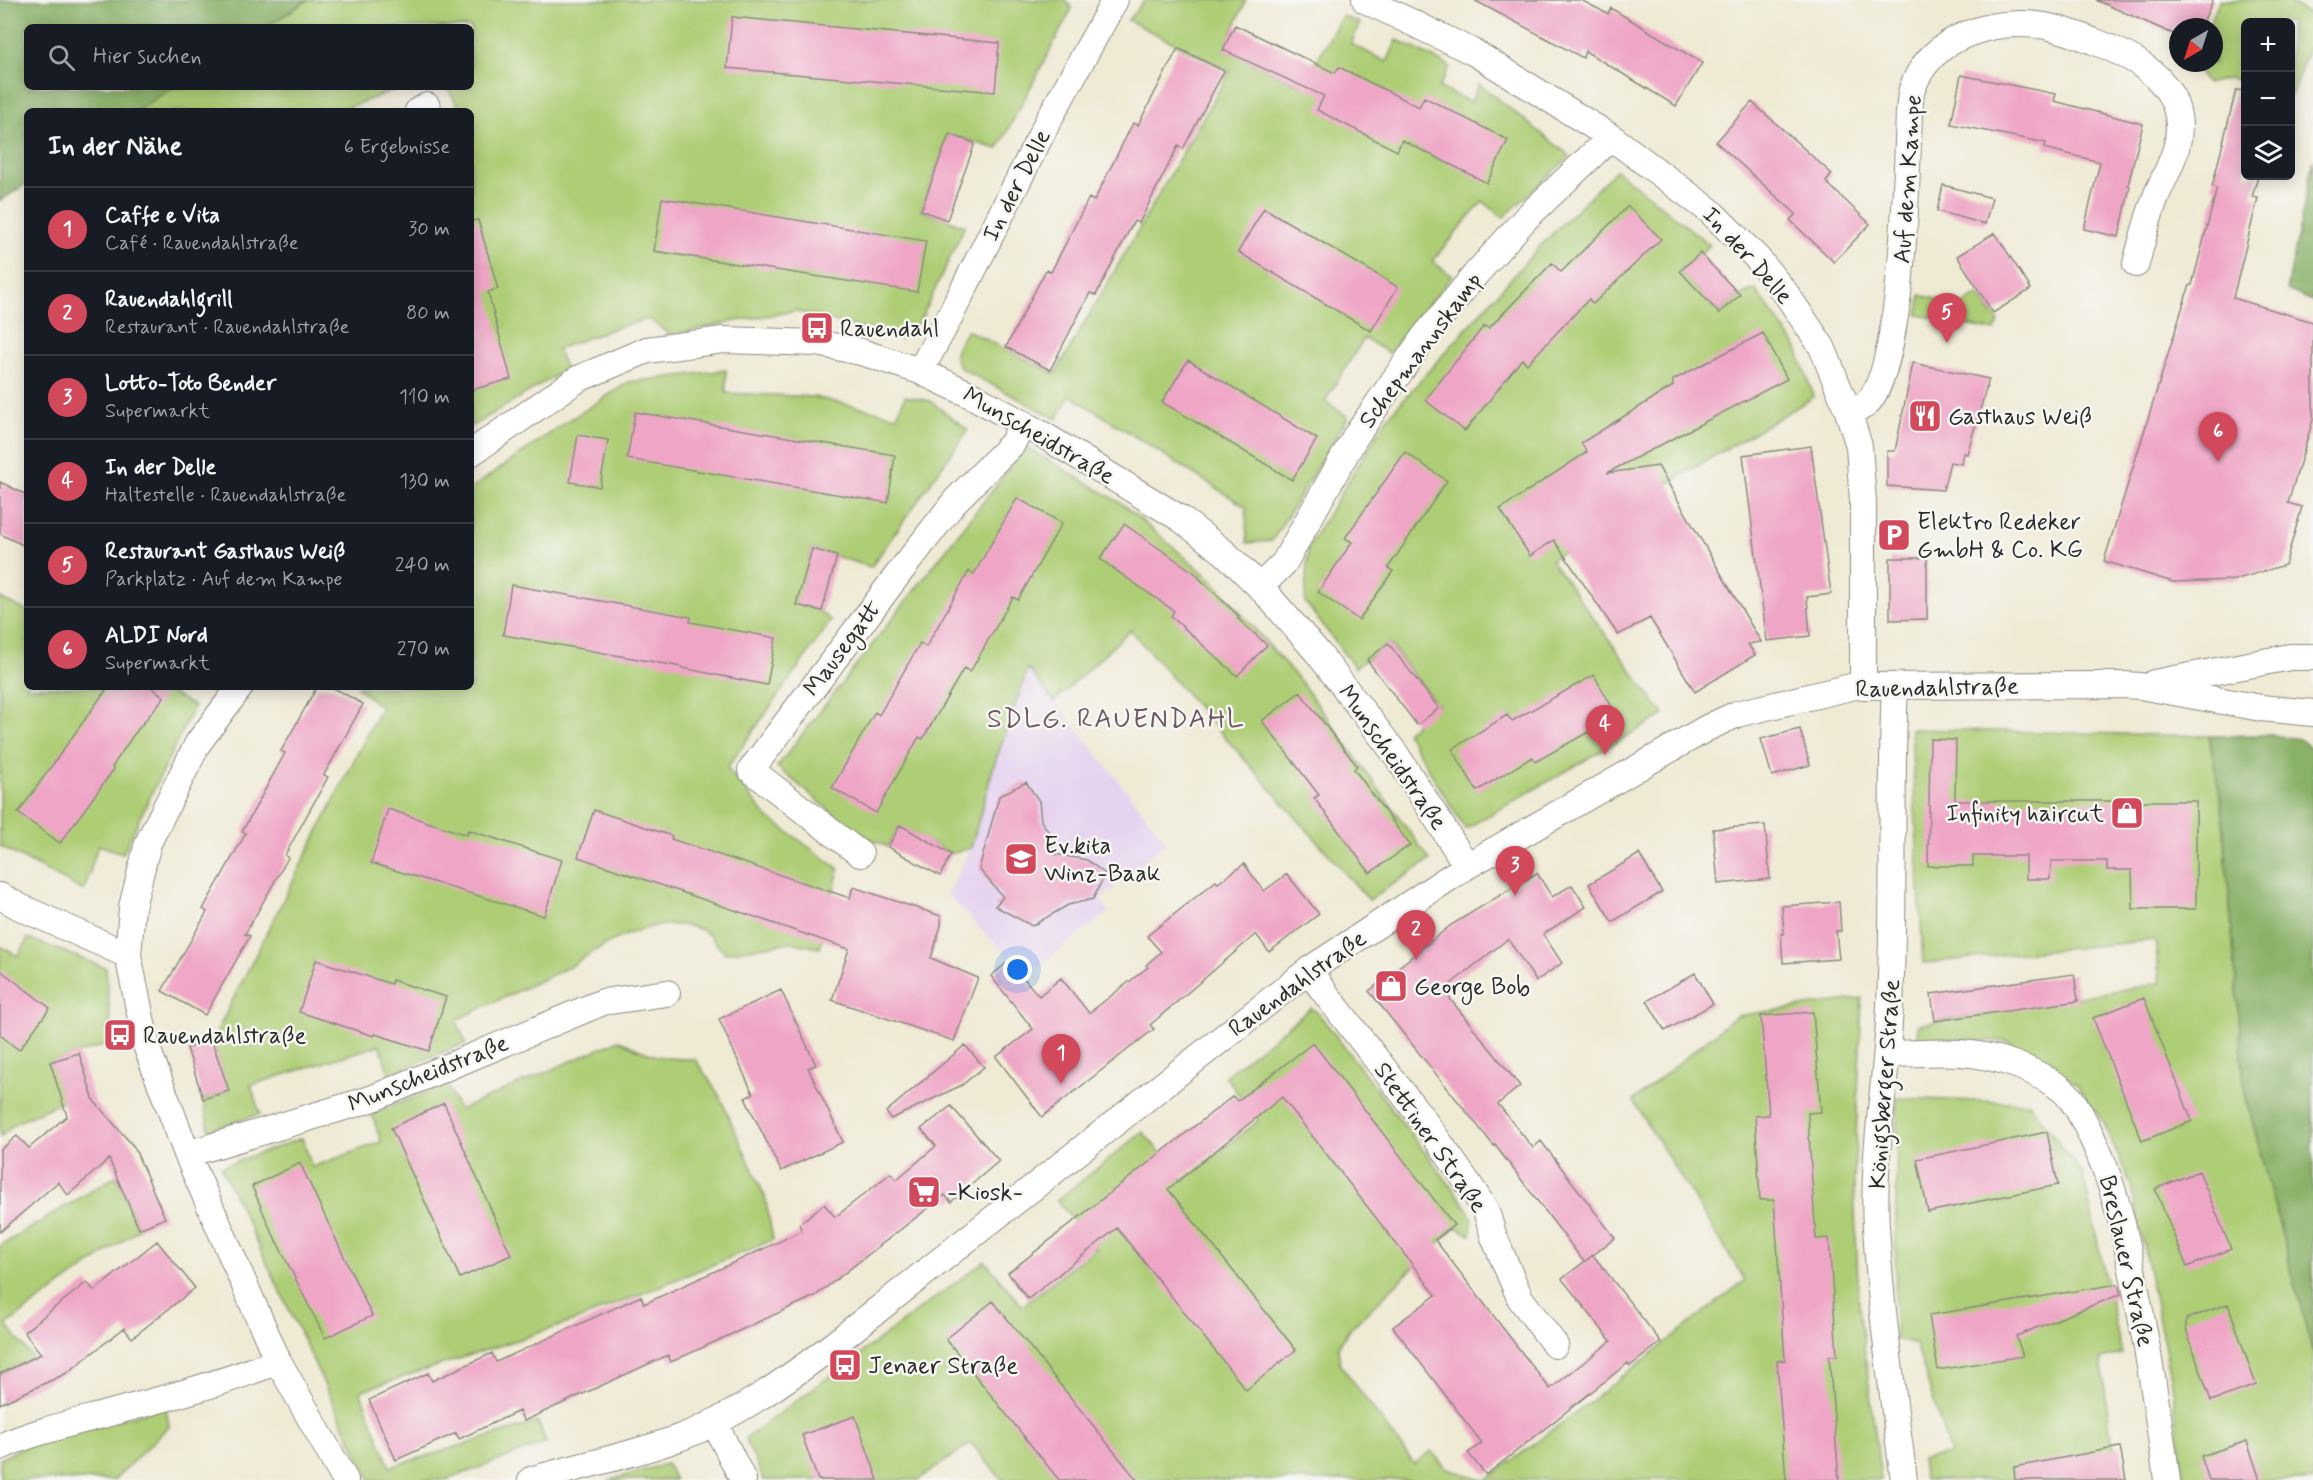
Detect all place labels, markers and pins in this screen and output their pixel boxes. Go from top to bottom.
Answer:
pin: 5 [1928,294,1966,343]
bus stop icon: Rauendahl [799,310,835,346]
place label: Rauendahl [840,314,939,345]
restaurant icon: Gasthaus Weiß [1907,398,1943,434]
place label: Gasthaus Weiß [1948,402,2092,433]
pin: 6 [2198,412,2238,462]
place label: Elektro Redeker GmbH & Co. KG [1917,507,2083,566]
parking icon: Elektro Redeker GmbH & Co. KG [1876,517,1912,553]
pin: 4 [1586,706,1624,755]
shop icon: Infinity haircut [2109,795,2145,831]
place label: Infinity haircut [1946,799,2104,830]
place label: Ev.kita Winz-Baak [1044,831,1160,890]
school or university icon: Ev.kita Winz-Baak [1003,841,1039,877]
pin: 3 [1496,846,1534,896]
pin: 2 [1396,910,1436,960]
shop icon: George Bob [1373,968,1409,1004]
place label: George Bob [1414,972,1530,1005]
bus stop icon: Rauendahlstraße [102,1017,138,1053]
place label: Rauendahlstraße [143,1021,306,1052]
pin: 1 [1042,1034,1080,1084]
supermarket icon: -Kiosk- [906,1174,942,1210]
place label: -Kiosk- [947,1178,1023,1209]
bus stop icon: Jenaer Straße [827,1347,863,1383]
place label: Jenaer Straße [868,1351,1018,1382]

